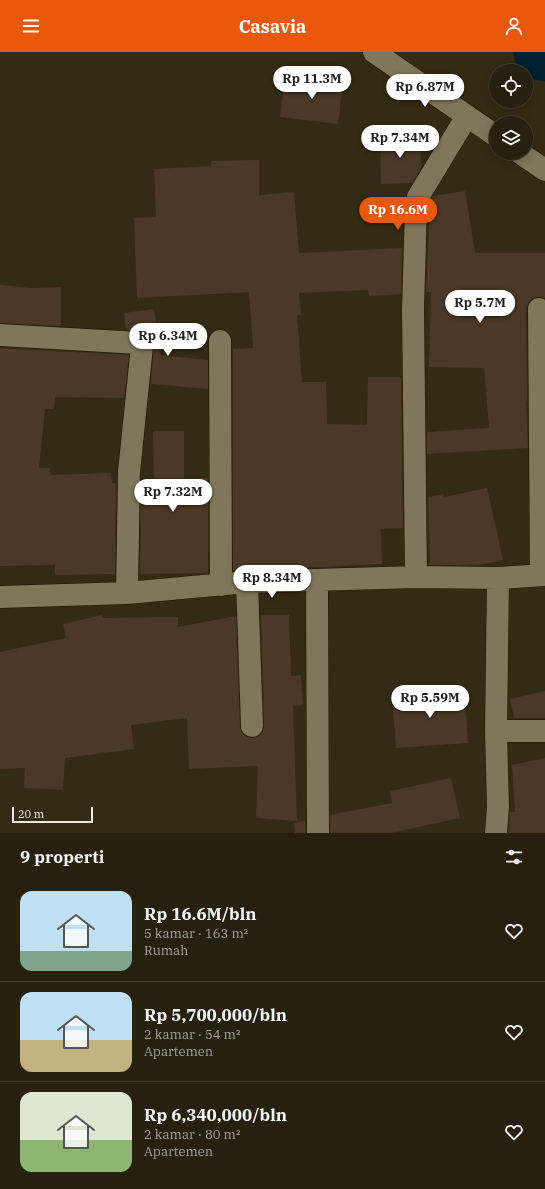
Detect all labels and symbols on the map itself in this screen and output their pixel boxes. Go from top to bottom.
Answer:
pin: Rp 11.3M [271,66,353,100]
pin: Rp 6.87M [384,74,466,108]
pin: Rp 7.34M [359,125,441,159]
pin: Rp 16.6M [357,197,439,231]
pin: Rp 5.7M [443,290,517,324]
pin: Rp 6.34M [127,323,209,357]
pin: Rp 7.32M [132,479,214,513]
pin: Rp 8.34M [231,565,313,599]
pin: Rp 5.59M [389,685,471,719]
scale bar [12,805,93,824]

